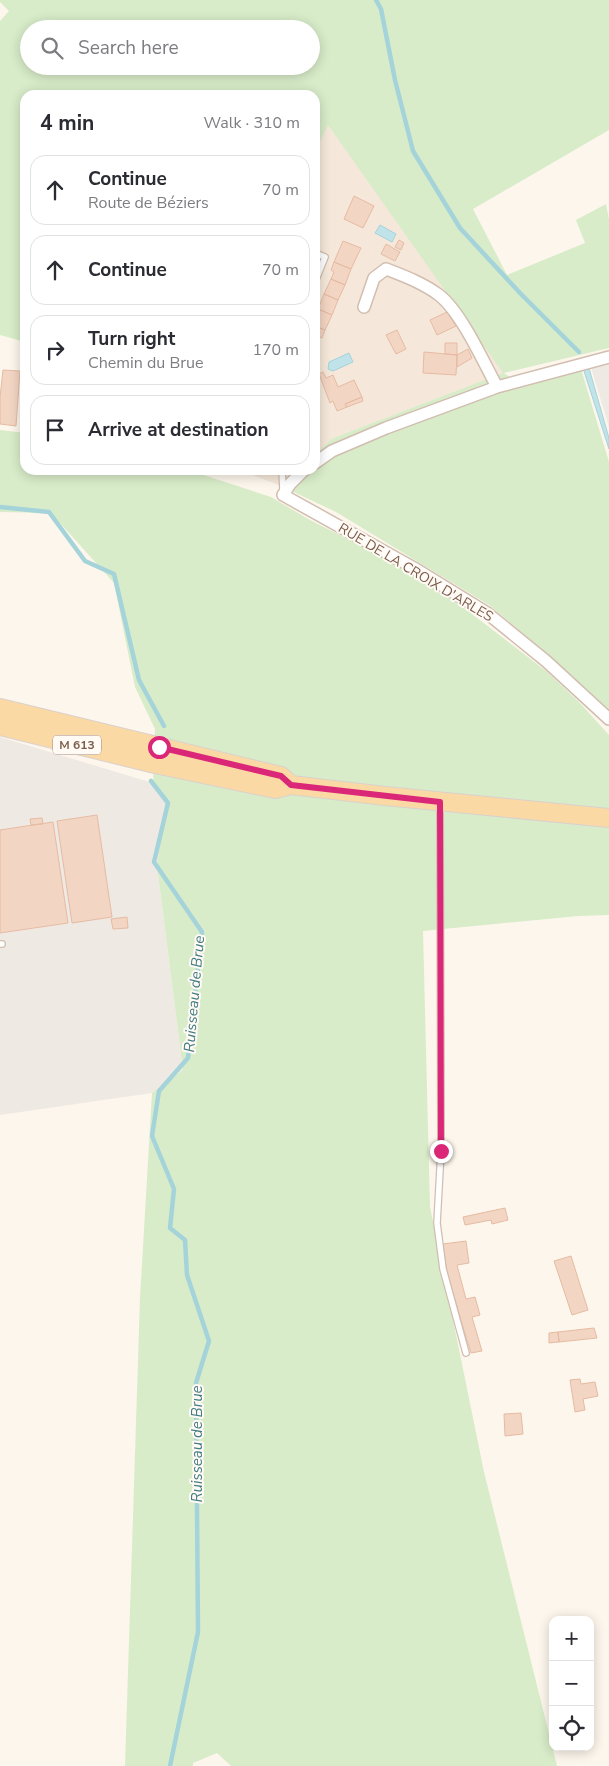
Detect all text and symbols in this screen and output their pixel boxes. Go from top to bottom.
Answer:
search box [20,20,320,75]
icon: search [38,34,66,62]
text: Search here [78,35,179,61]
text: 4 min [40,109,94,137]
text: Walk · 310 m [204,112,300,134]
text: Continue [88,166,167,192]
icon: ahead [41,176,69,204]
text: 70 m [262,179,299,201]
text: Route de Béziers [88,192,209,214]
icon: ahead [41,256,69,284]
text: Continue [88,257,167,283]
text: 70 m [262,259,299,281]
text: Turn right [88,326,175,352]
icon: right [41,336,69,364]
text: 170 m [252,339,299,361]
text: Chemin du Brue [88,352,203,374]
icon: arrive [41,416,69,444]
text: Arrive at destination [88,417,269,443]
street label: RUE DE LA CROIX D'ARLES [335,519,497,627]
road number: M 613 [53,736,101,754]
route start [148,736,171,759]
water label: Ruisseau de Brue [179,935,209,1053]
route end [430,1140,453,1163]
water label: Ruisseau de Brue [187,1385,207,1503]
map controls [549,1616,594,1751]
button: + [549,1616,594,1661]
button: − [549,1661,594,1706]
button: locate [549,1706,594,1751]

